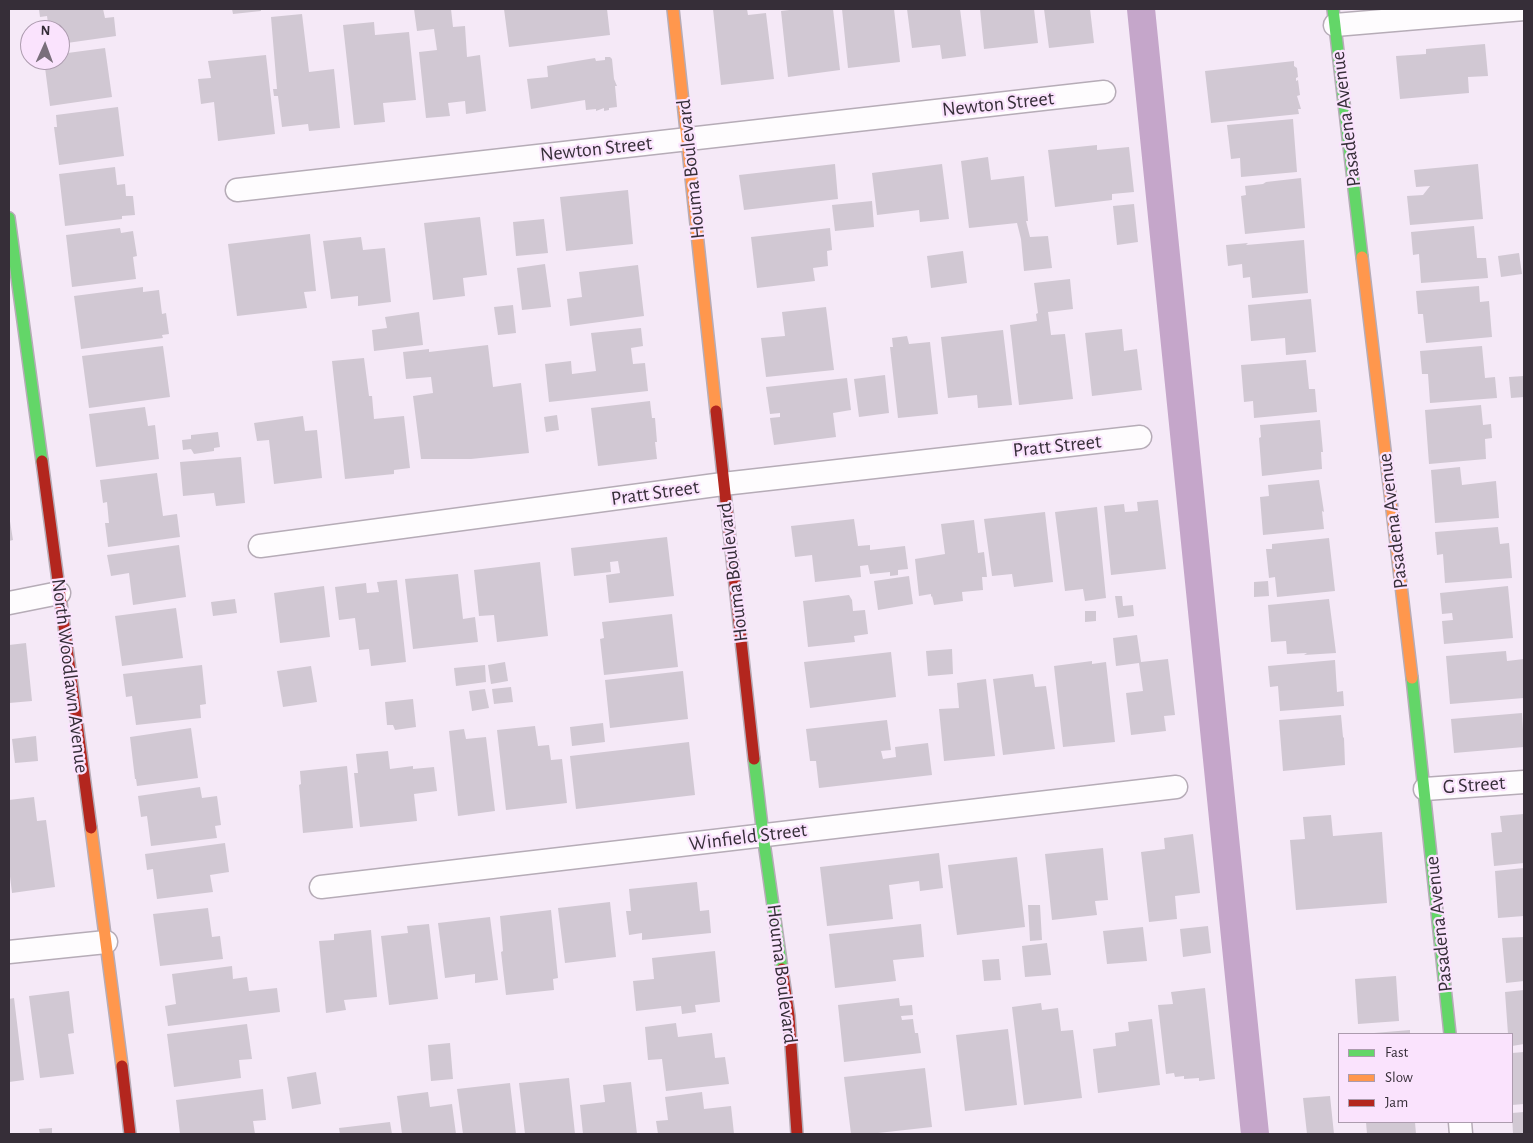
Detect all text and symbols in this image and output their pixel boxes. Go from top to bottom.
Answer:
north arrow [20,20,70,70]
text: N [40,24,51,38]
street label: Pasadena Avenue [1326,50,1366,188]
street label: Newton Street [941,86,1055,122]
street label: Houma Boulevard [672,98,710,240]
street label: Newton Street [539,131,653,167]
street label: Pratt Street [1012,429,1102,463]
street label: Pasadena Avenue [1373,452,1413,590]
street label: Pratt Street [609,475,701,511]
street label: Houma Boulevard [713,501,753,643]
street label: North Woodlawn Avenue [46,577,94,775]
street label: G Street [1442,771,1506,799]
street label: Winfield Street [688,818,808,856]
street label: Pasadena Avenue [1420,855,1458,993]
street label: Houma Boulevard [762,903,802,1045]
legend [1338,1033,1513,1123]
text: Fast [1385,1045,1408,1060]
text: Slow [1385,1070,1413,1085]
text: Jam [1385,1095,1408,1110]

